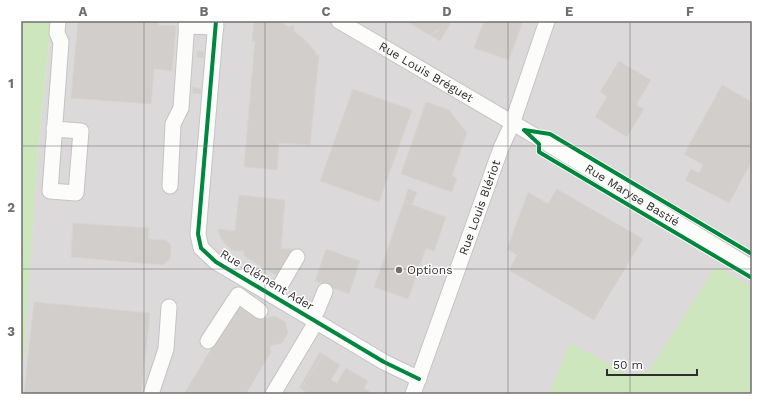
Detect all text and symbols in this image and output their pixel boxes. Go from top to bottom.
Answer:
text: A [79,4,88,19]
text: B [200,4,209,19]
text: C [322,4,331,19]
text: D [442,4,452,19]
text: E [565,4,573,19]
text: F [686,4,694,19]
street label: Rue Louis Bréguet [377,39,476,105]
text: 1 [8,76,14,91]
street label: Rue Louis Blériot [456,158,503,257]
street label: Rue Maryse Bastié [583,161,682,229]
text: 2 [7,200,15,215]
street label: Rue Clément Ader [218,247,316,314]
place label: Options [407,263,453,277]
marker: Options [394,265,404,275]
text: 3 [7,324,15,339]
scale bar [607,351,697,377]
text: 50 m [613,358,643,372]

